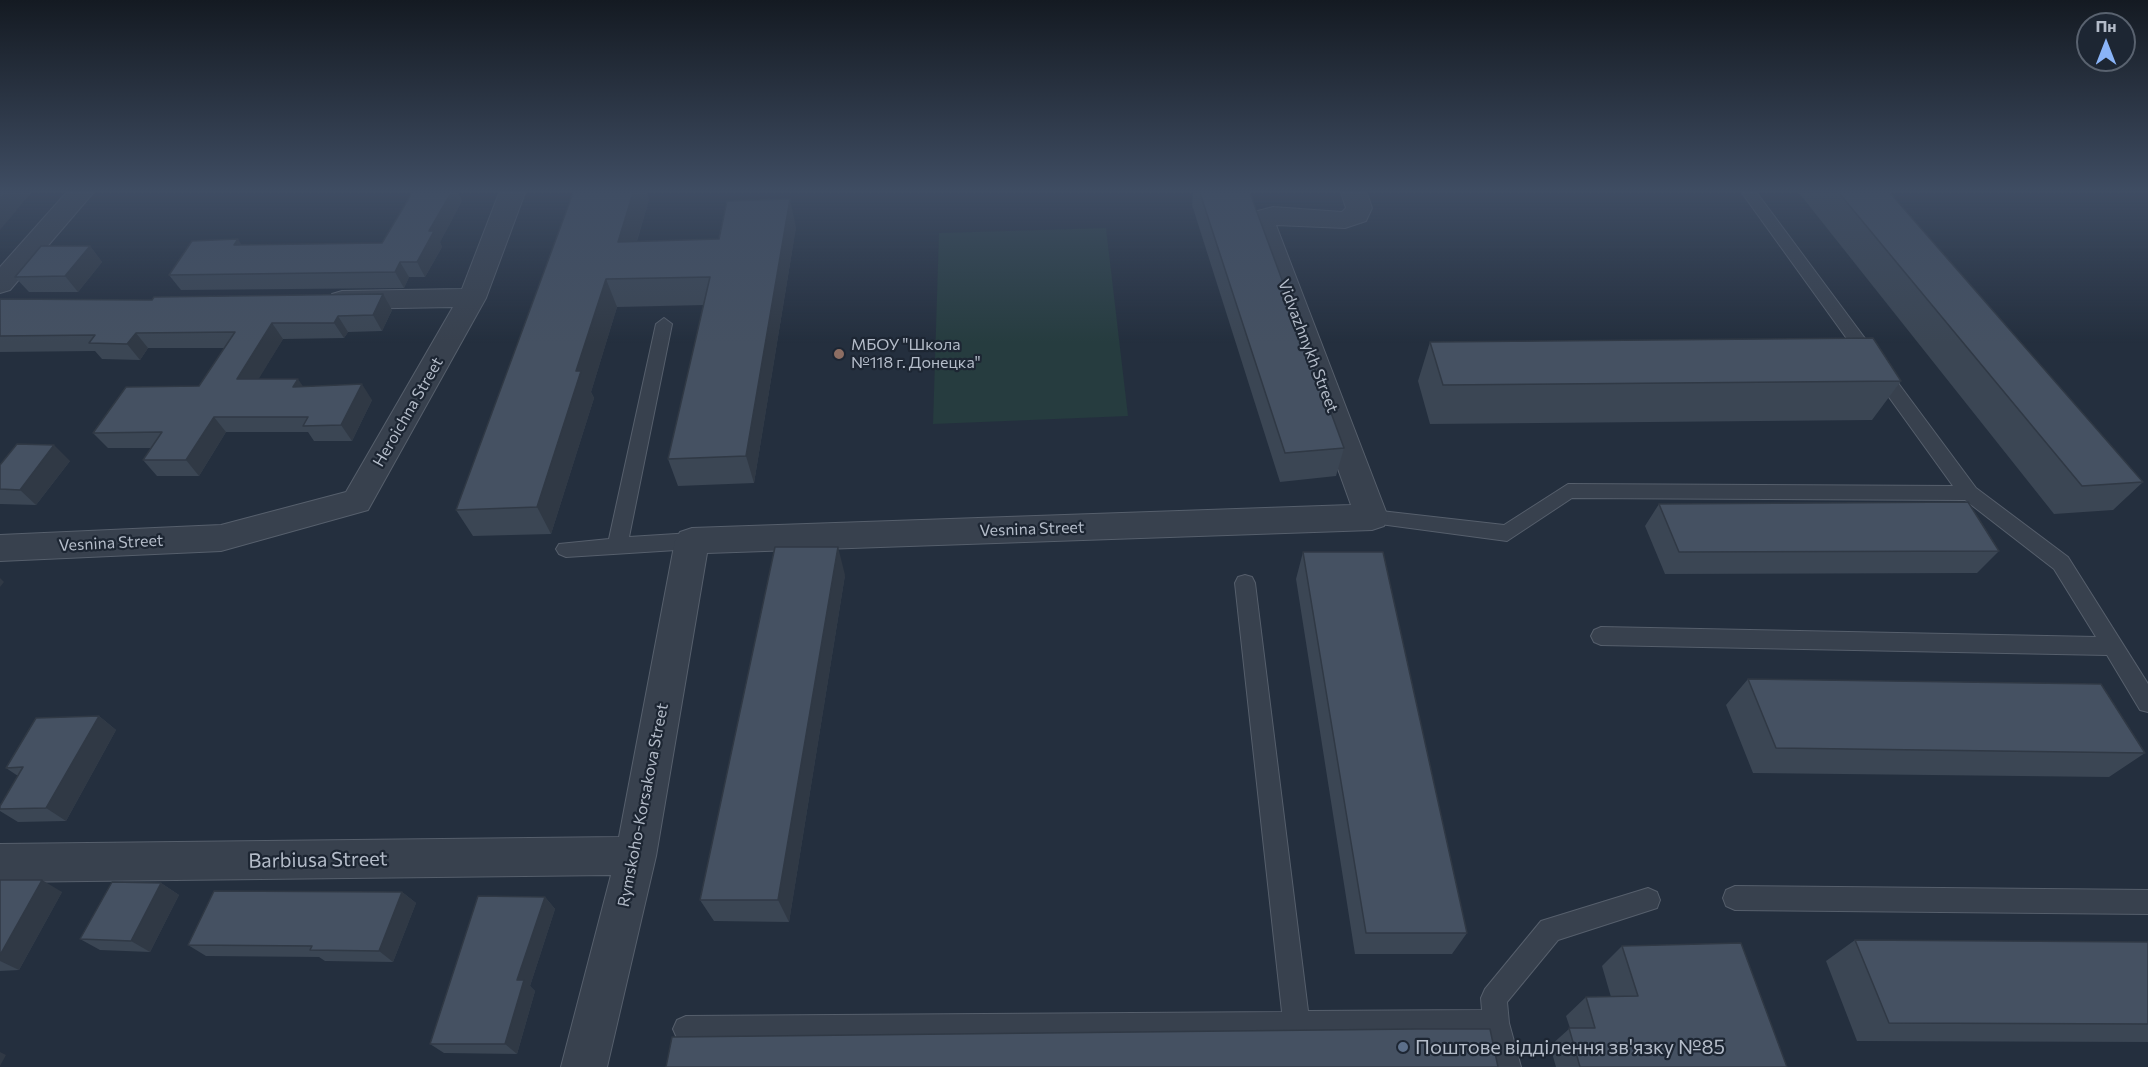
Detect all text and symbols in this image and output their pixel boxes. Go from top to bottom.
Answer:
north arrow [2076,12,2136,72]
text: Пн [2095,16,2117,35]
street label: Vidvazhnykh Street [1274,277,1342,415]
place label: МБОУ "Школа №118 г. Донецка" [851,335,981,373]
marker: МБОУ "Школа №118 г. Донецка" [832,347,846,361]
street label: Heroichna Street [369,354,447,470]
street label: Vesnina Street [979,518,1085,540]
street label: Vesnina Street [58,531,164,555]
street label: Rymskoho-Korsakova Street [614,701,672,909]
street label: Barbiusa Street [248,847,388,873]
place label: Поштове відділення зв'язку №85 [1415,1035,1725,1059]
marker: Поштове відділення зв'язку №85 [1396,1040,1410,1054]

